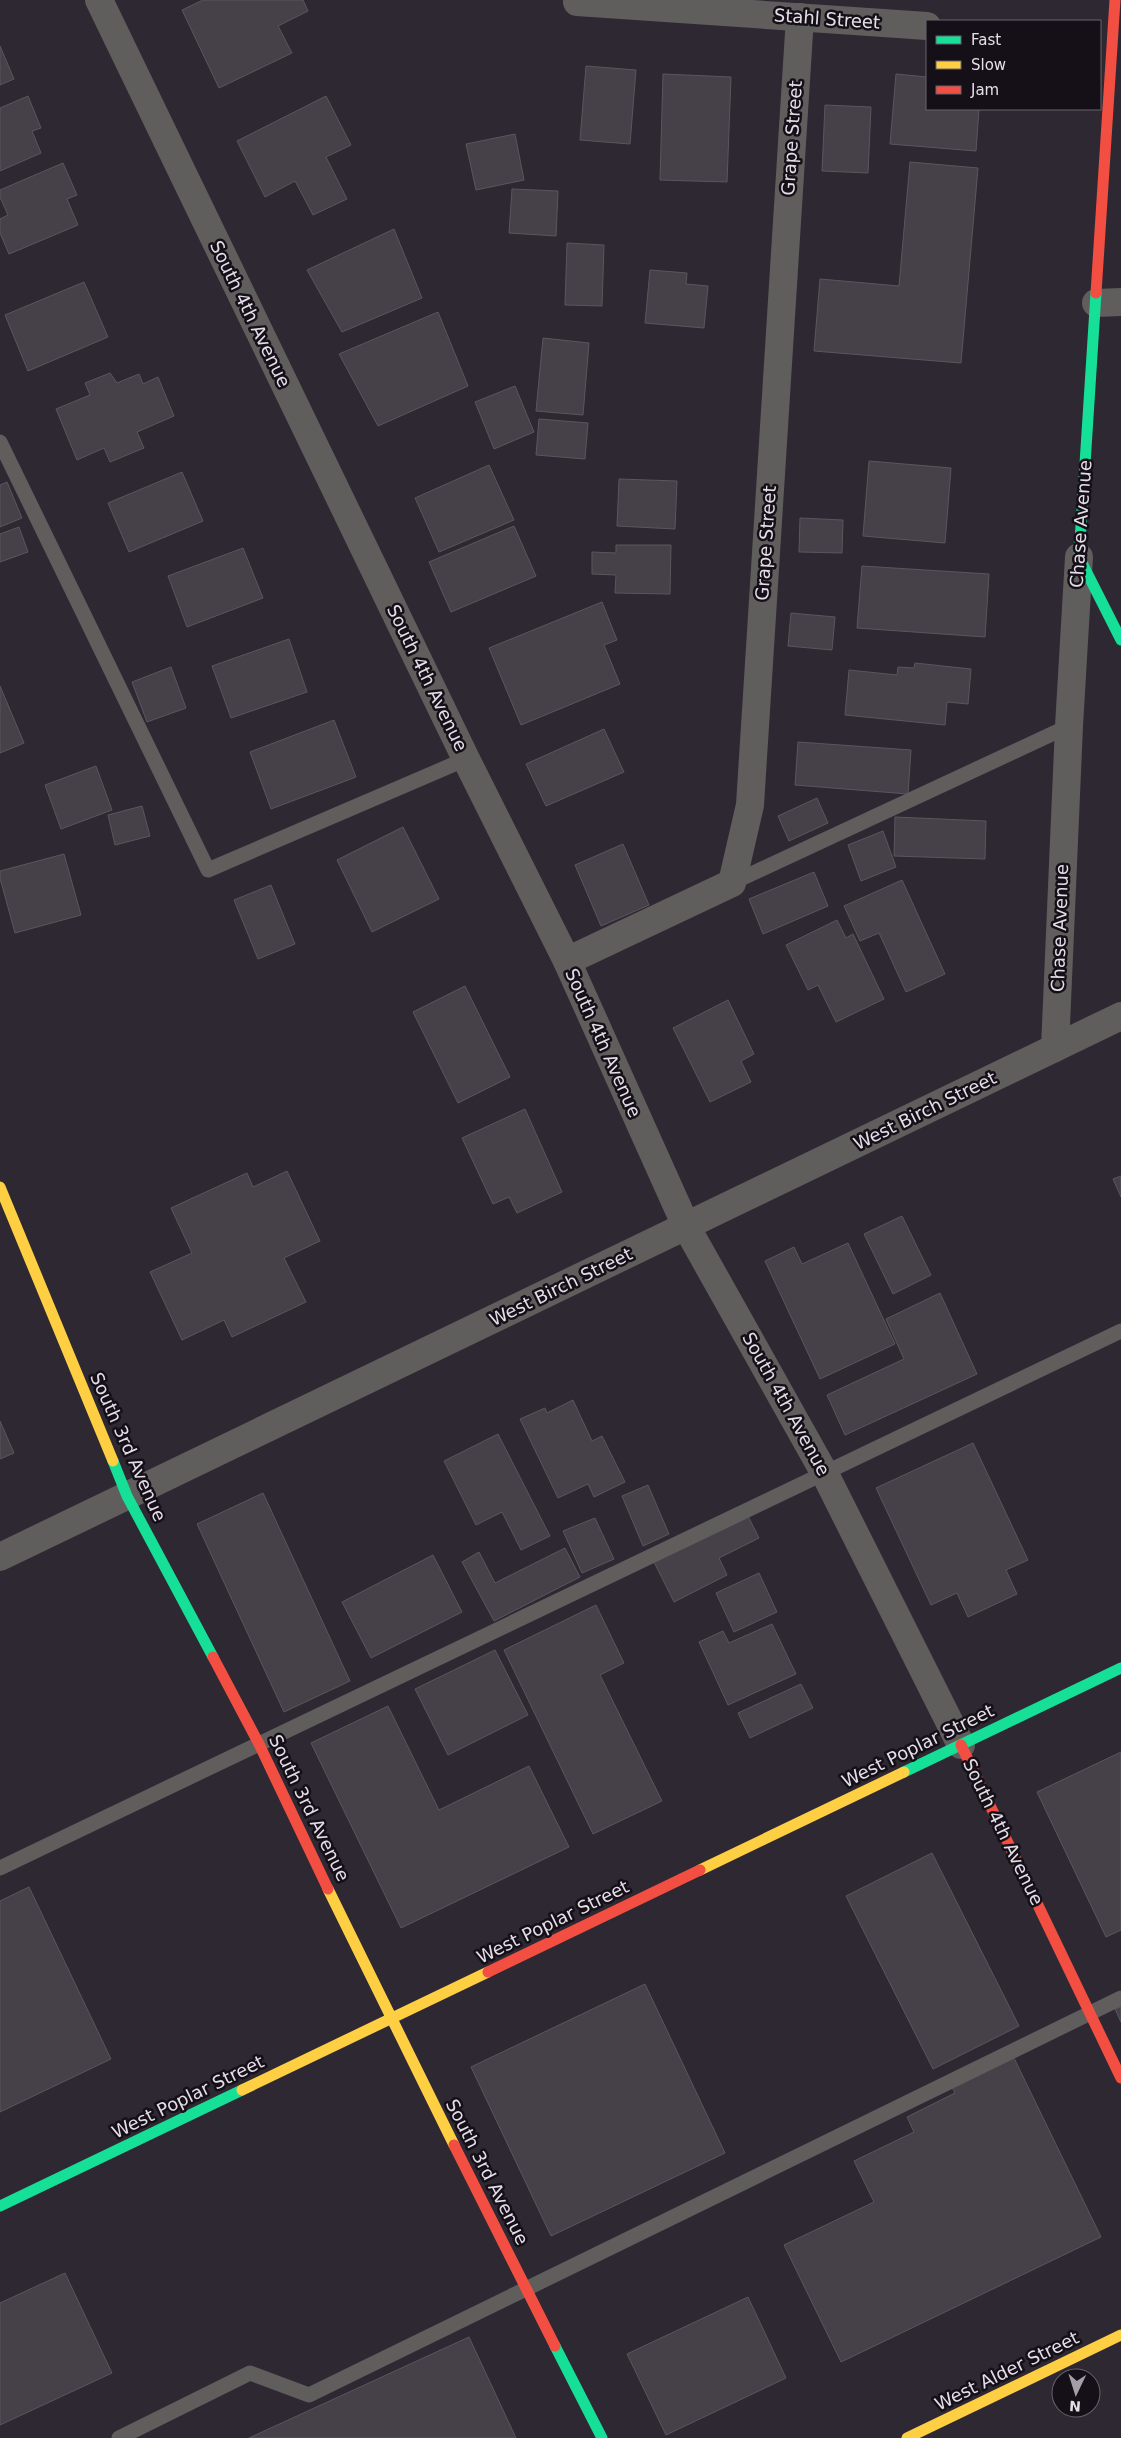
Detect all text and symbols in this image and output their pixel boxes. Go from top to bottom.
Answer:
street label: Stahl Street [773,4,881,33]
legend [926,20,1101,110]
text: Fast [971,31,1001,49]
text: Slow [971,56,1006,74]
street label: Grape Street [777,80,806,196]
text: Jam [970,81,999,99]
street label: South 4th Avenue [206,237,295,391]
street label: Chase Avenue [1066,459,1095,589]
street label: Grape Street [751,485,780,601]
street label: South 4th Avenue [383,601,472,755]
street label: Chase Avenue [1047,864,1072,992]
street label: South 4th Avenue [561,965,646,1120]
street label: West Birch Street [850,1067,1000,1154]
street label: West Birch Street [486,1243,636,1330]
street label: South 4th Avenue [738,1328,835,1479]
street label: South 3rd Avenue [86,1369,171,1524]
street label: West Poplar Street [838,1700,997,1791]
street label: South 3rd Avenue [265,1731,354,1885]
street label: South 4th Avenue [959,1755,1048,1909]
street label: West Poplar Street [473,1876,632,1967]
street label: West Poplar Street [108,2051,267,2142]
street label: South 3rd Avenue [442,2095,533,2248]
street label: West Alder Street [931,2327,1082,2415]
north arrow [1051,2368,1101,2418]
text: N [1069,2398,1081,2414]

